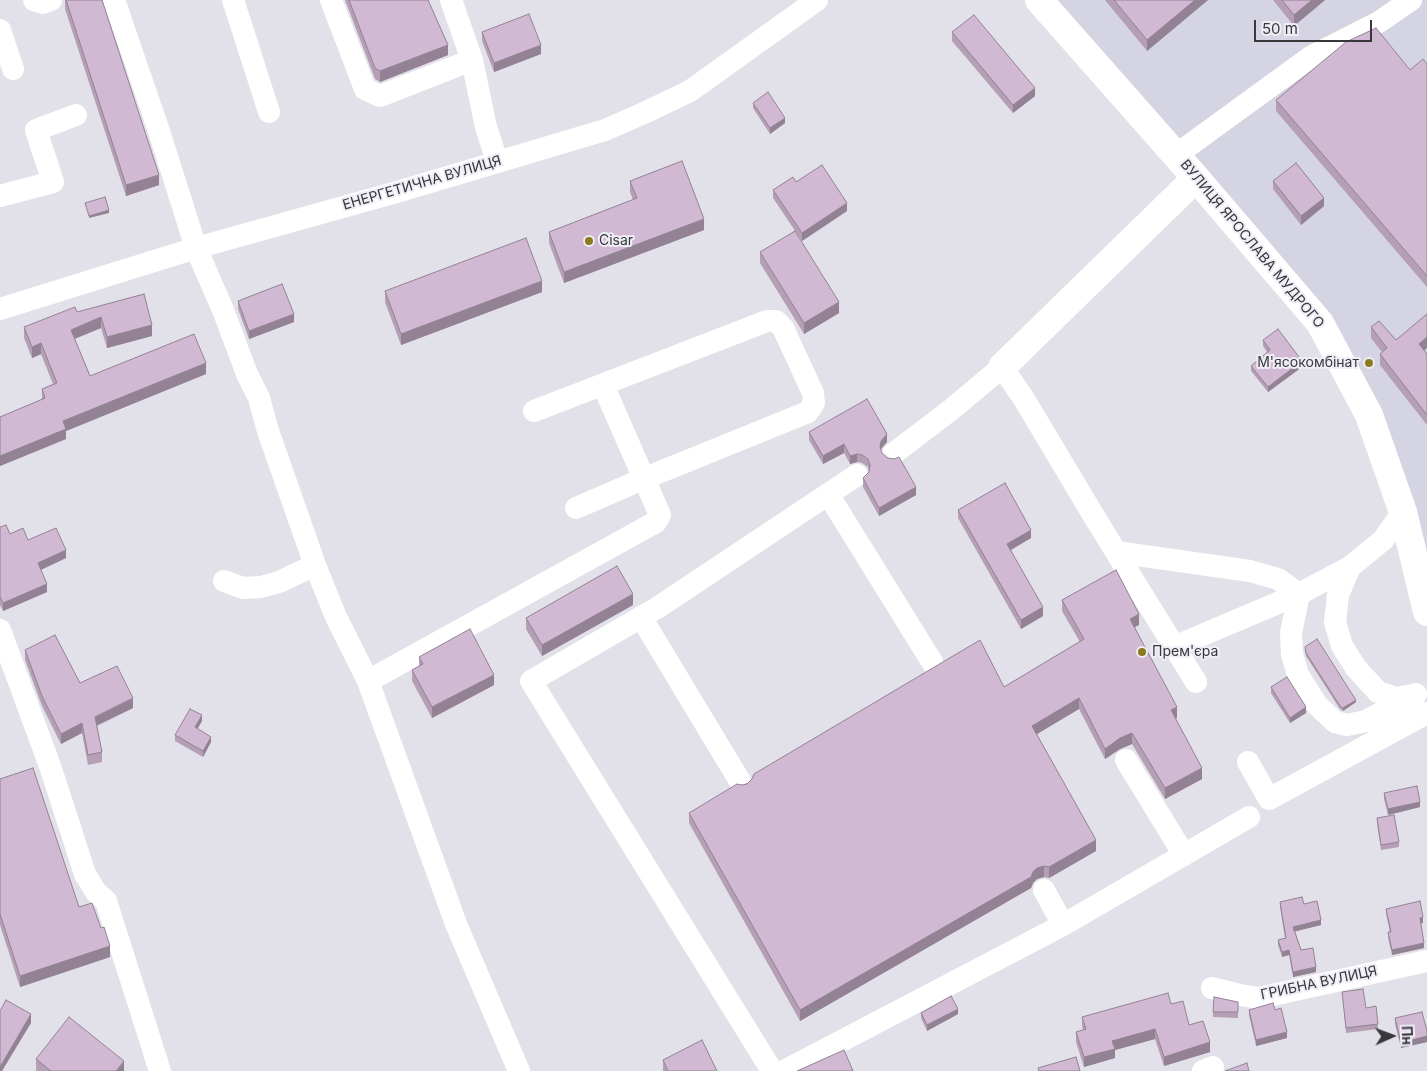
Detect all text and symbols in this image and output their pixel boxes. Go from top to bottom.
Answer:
scale bar [1257,10,1374,42]
text: 50 m [1262,19,1298,38]
street label: ЕНЕРГЕТИЧНА ВУЛИЦЯ [341,152,503,214]
street label: ВУЛИЦЯ ЯРОСЛАВА МУДРОГО [1177,156,1327,332]
place label: Cisar [599,233,633,249]
marker: Cisar [583,235,595,247]
place label: М'ясокомбінат [1257,355,1359,371]
marker: М'ясокомбінат [1363,357,1375,369]
place label: Прем'єра [1152,644,1218,660]
marker: Прем'єра [1136,646,1148,658]
street label: ГРИБНА ВУЛИЦЯ [1259,962,1379,1004]
north arrow [1367,1011,1417,1061]
text: Пн [1399,1026,1416,1045]

